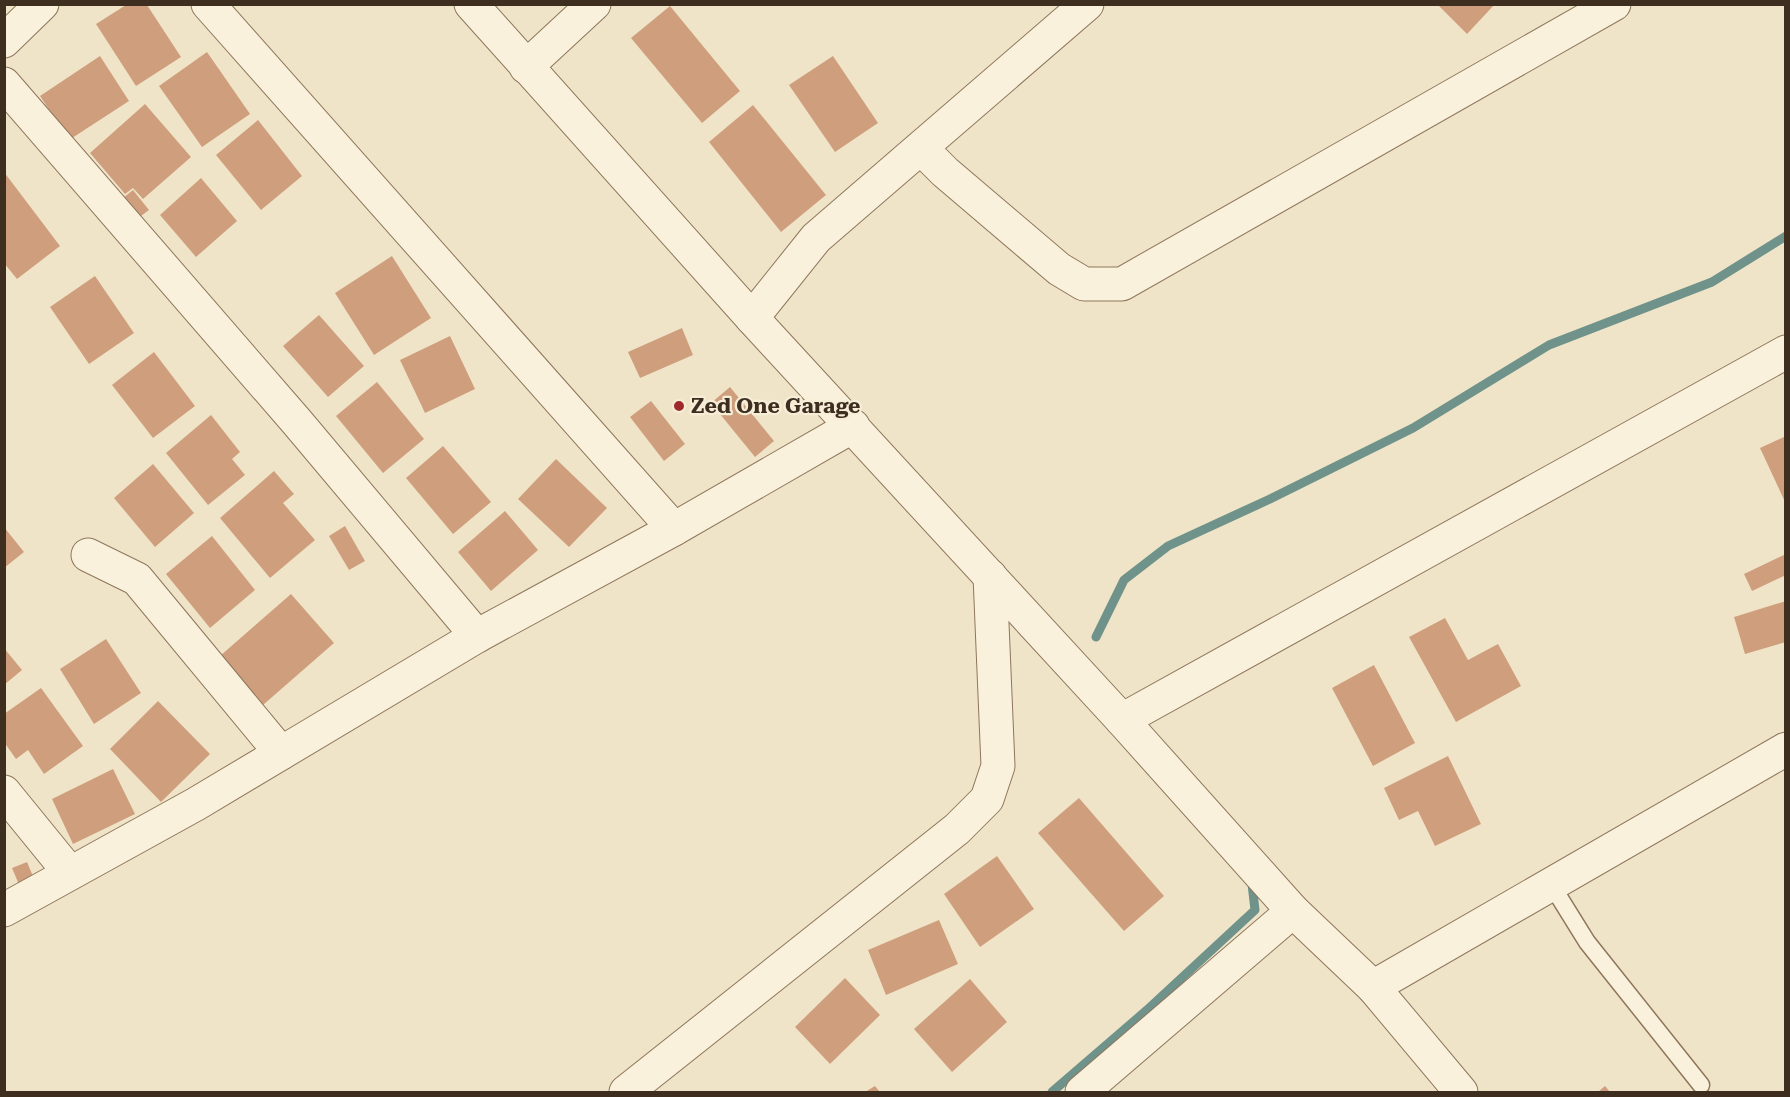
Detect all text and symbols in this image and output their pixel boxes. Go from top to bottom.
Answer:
place label: Zed One Garage [691,394,860,418]
marker: Zed One Garage [672,399,686,413]

